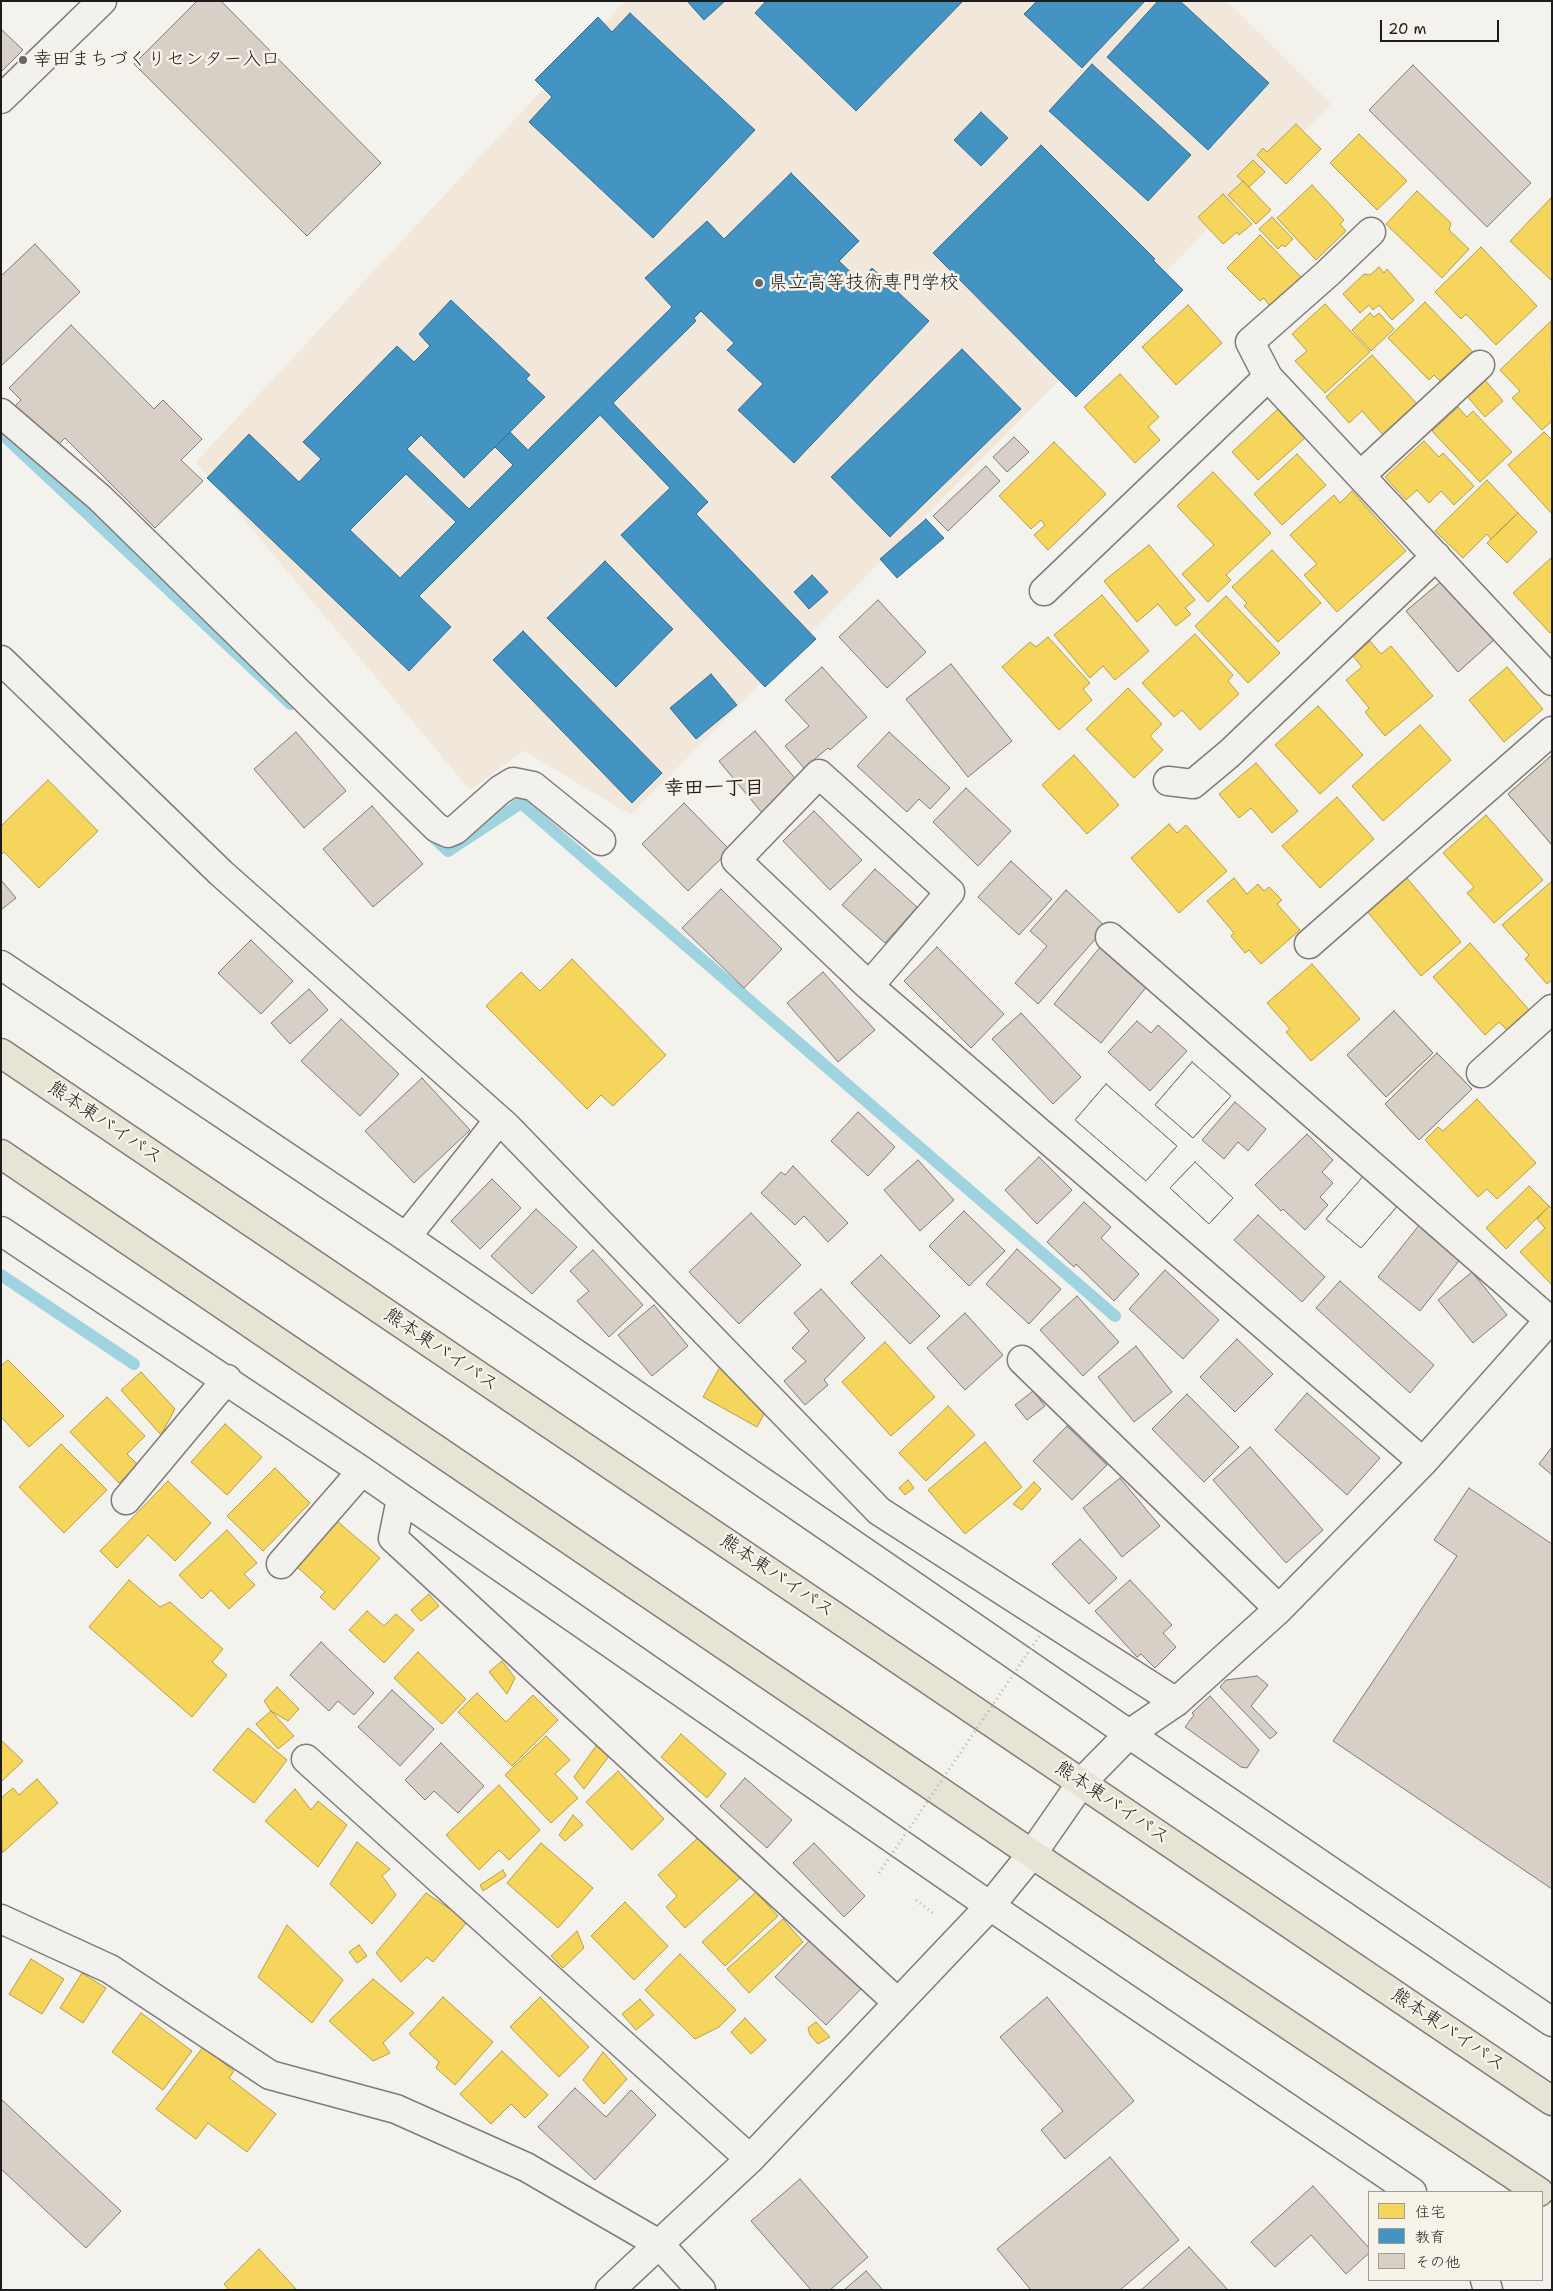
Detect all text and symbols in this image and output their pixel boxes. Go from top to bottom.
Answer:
scale bar [1383,10,1502,42]
text: 20 m [1388,19,1427,39]
place label: 幸田まちづくりセンター入口 [33,49,280,71]
marker: 幸田まちづくりセンター入口 [17,54,29,66]
place label: 県立高等技術専門学校 [769,272,959,294]
marker: 県立高等技術専門学校 [753,277,765,289]
district label: 幸田一丁目 [664,777,764,801]
street label: 熊本東バイパス [43,1076,167,1170]
street label: 熊本東バイパス [379,1303,503,1397]
street label: 熊本東バイパス [715,1529,839,1623]
street label: 熊本東バイパス [1050,1756,1174,1850]
street label: 熊本東バイパス [1386,1983,1510,2077]
legend [1368,2191,1543,2281]
text: 住宅 [1415,2202,1445,2222]
text: 教育 [1415,2227,1445,2247]
text: その他 [1415,2252,1460,2272]

